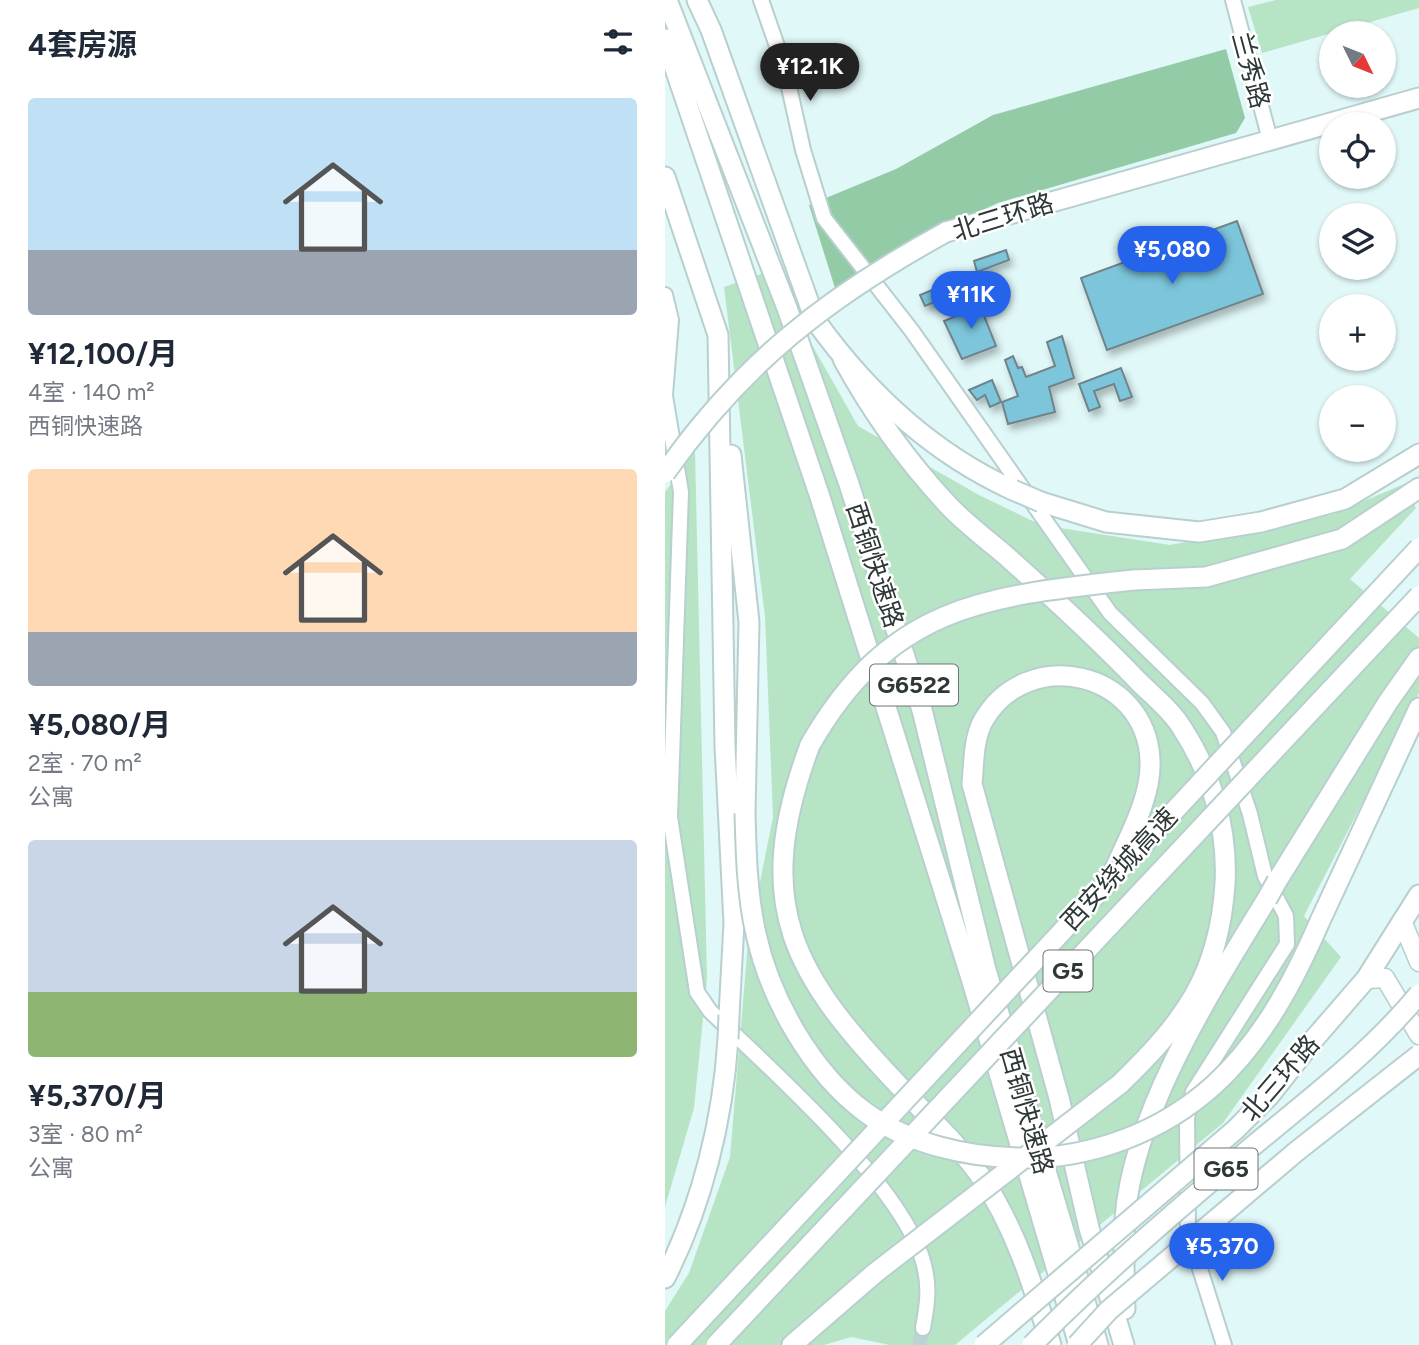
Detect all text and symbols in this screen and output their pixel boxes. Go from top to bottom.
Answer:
north arrow [1319,21,1397,98]
map controls [1319,21,1396,462]
icon: filters [599,23,637,61]
text: 4套房源 [28,26,137,63]
street label: 兰秀路 [1225,28,1277,112]
pin: ¥12.1K [753,43,867,103]
text: ¥12.1K [776,52,844,80]
button: locate [1319,112,1396,189]
icon: home [270,144,396,270]
street label: 北三环路 [949,186,1057,248]
button: layers [1319,203,1396,280]
pin: ¥5,080 [1115,226,1229,286]
text: ¥5,080 [1134,235,1210,263]
pin: ¥11K [930,272,1012,331]
text: ¥11K [947,280,995,308]
button: + [1319,294,1396,371]
text: ¥12,100/月 [28,335,178,372]
text: 4室 · 140 m² [28,378,155,406]
button: − [1319,385,1396,462]
text: 西铜快速路 [28,412,143,440]
street label: 西铜快速路 [840,498,910,632]
icon: home [270,515,396,641]
road number: G6522 [870,664,958,706]
text: ¥5,080/月 [28,706,171,743]
text: 2室 · 70 m² [28,749,142,777]
text: 公寓 [28,783,74,811]
street label: 西安绕城高速 [1054,801,1184,937]
icon: home [270,886,396,1012]
road number: G5 [1043,951,1093,992]
street label: 北三环路 [1234,1028,1326,1128]
street label: 西铜快速路 [994,1044,1060,1178]
text: ¥5,370/月 [28,1077,167,1114]
text: 3室 · 80 m² [28,1120,143,1148]
road number: G65 [1195,1148,1257,1190]
text: 公寓 [28,1154,74,1182]
pin: ¥5,370 [1165,1224,1279,1283]
text: ¥5,370 [1185,1232,1259,1260]

